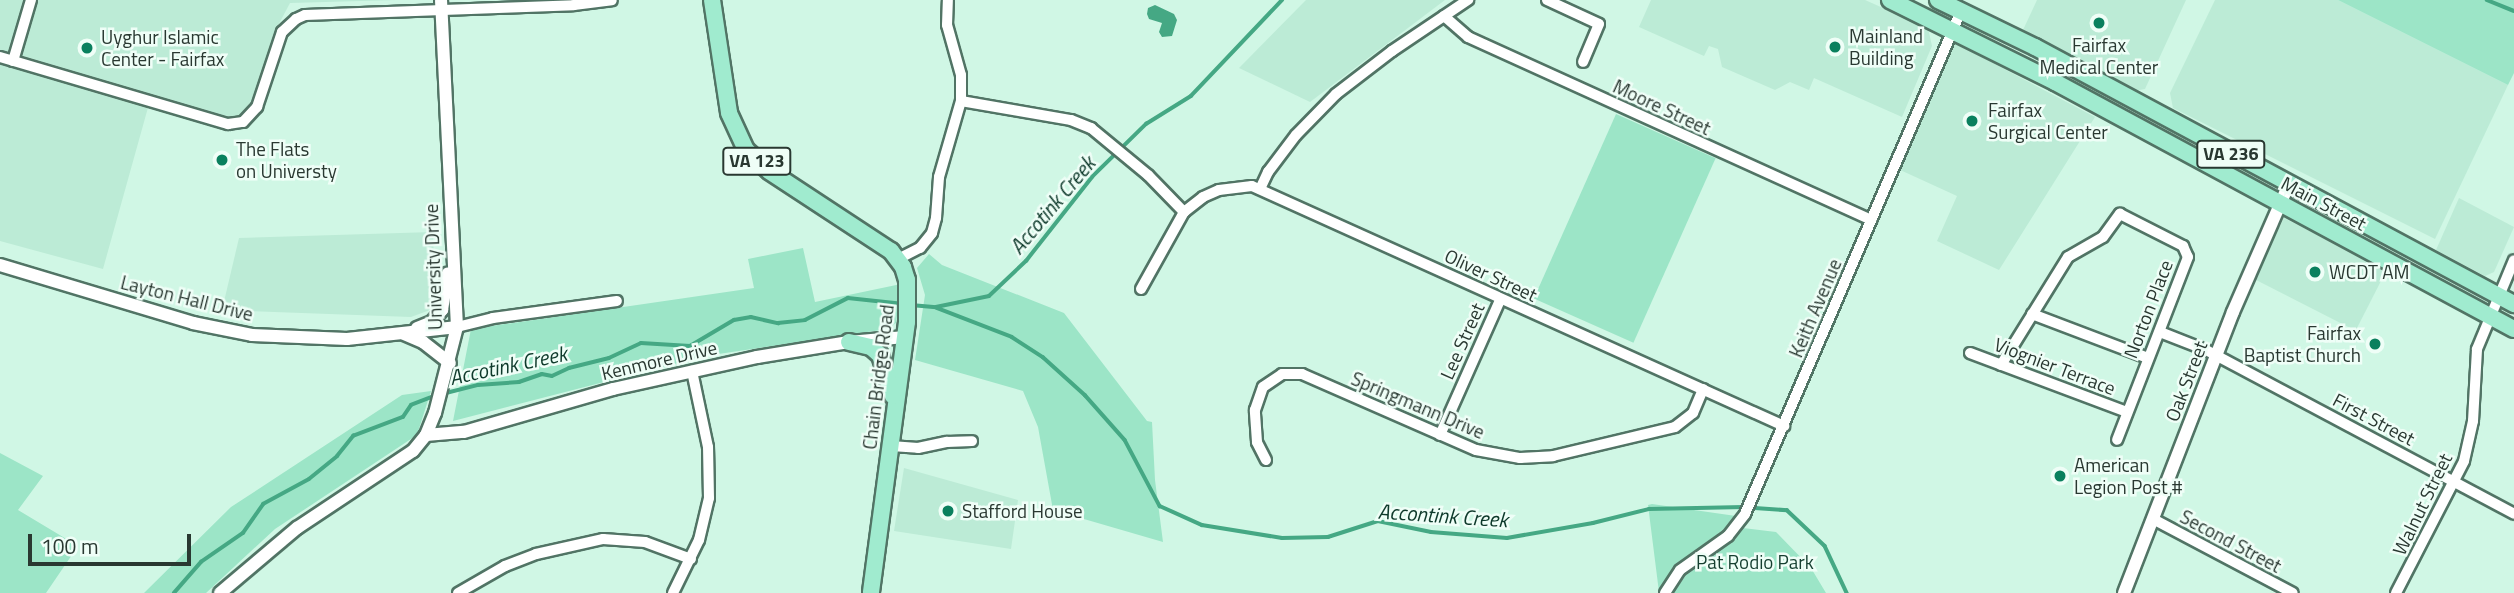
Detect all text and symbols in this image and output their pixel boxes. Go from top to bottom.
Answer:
marker: Fairfax Medical Center [2091,15,2107,31]
place label: Mainland Building [1849,25,1923,69]
place label: Uyghur Islamic Center - Fairfax [101,26,224,70]
place label: Fairfax Medical Center [2040,34,2158,78]
marker: Mainland Building [1827,39,1843,55]
marker: Uyghur Islamic Center - Fairfax [79,40,95,56]
street label: Moore Street [1610,74,1714,140]
place label: Fairfax Surgical Center [1988,99,2108,143]
marker: Fairfax Surgical Center [1962,111,1982,131]
place label: The Flats on Universty [236,138,337,182]
road number: VA 236 [2196,140,2266,168]
road number: VA 123 [722,146,792,176]
water label: Accotink Creek [1004,151,1100,259]
marker: The Flats on Universty [214,152,230,168]
street label: Main Street [2278,171,2370,235]
street label: University Drive [419,203,447,331]
street label: Oliver Street [1441,244,1541,306]
street label: Keith Avenue [1784,255,1846,361]
street label: Norton Place [2119,257,2177,361]
place label: WCDT AM [2329,261,2409,283]
marker: WCDT AM [2307,264,2323,280]
street label: Layton Hall Drive [118,271,256,325]
street label: Lee Street [1435,299,1489,383]
street label: Chain Bridge Road [858,303,898,451]
place label: Fairfax Baptist Church [2244,322,2361,366]
street label: Viognier Terrace [1991,332,2119,400]
street label: Kenmore Drive [599,336,719,384]
marker: Fairfax Baptist Church [2367,336,2383,352]
street label: Oak Street [2160,338,2212,424]
water label: Accotink Creek [447,340,569,390]
street label: Springmann Drive [1348,367,1488,443]
street label: First Street [2329,388,2419,450]
street label: Walnut Street [2388,449,2456,559]
place label: American Legion Post # [2074,454,2182,498]
marker: American Legion Post # [2052,468,2068,484]
water label: Accontink Creek [1377,498,1509,532]
place label: Stafford House [962,500,1083,522]
marker: Stafford House [940,503,956,519]
street label: Second Street [2176,505,2286,577]
scale bar [32,520,194,564]
text: 100 m [41,530,98,562]
park label: Pat Rodio Park [1696,551,1814,573]

